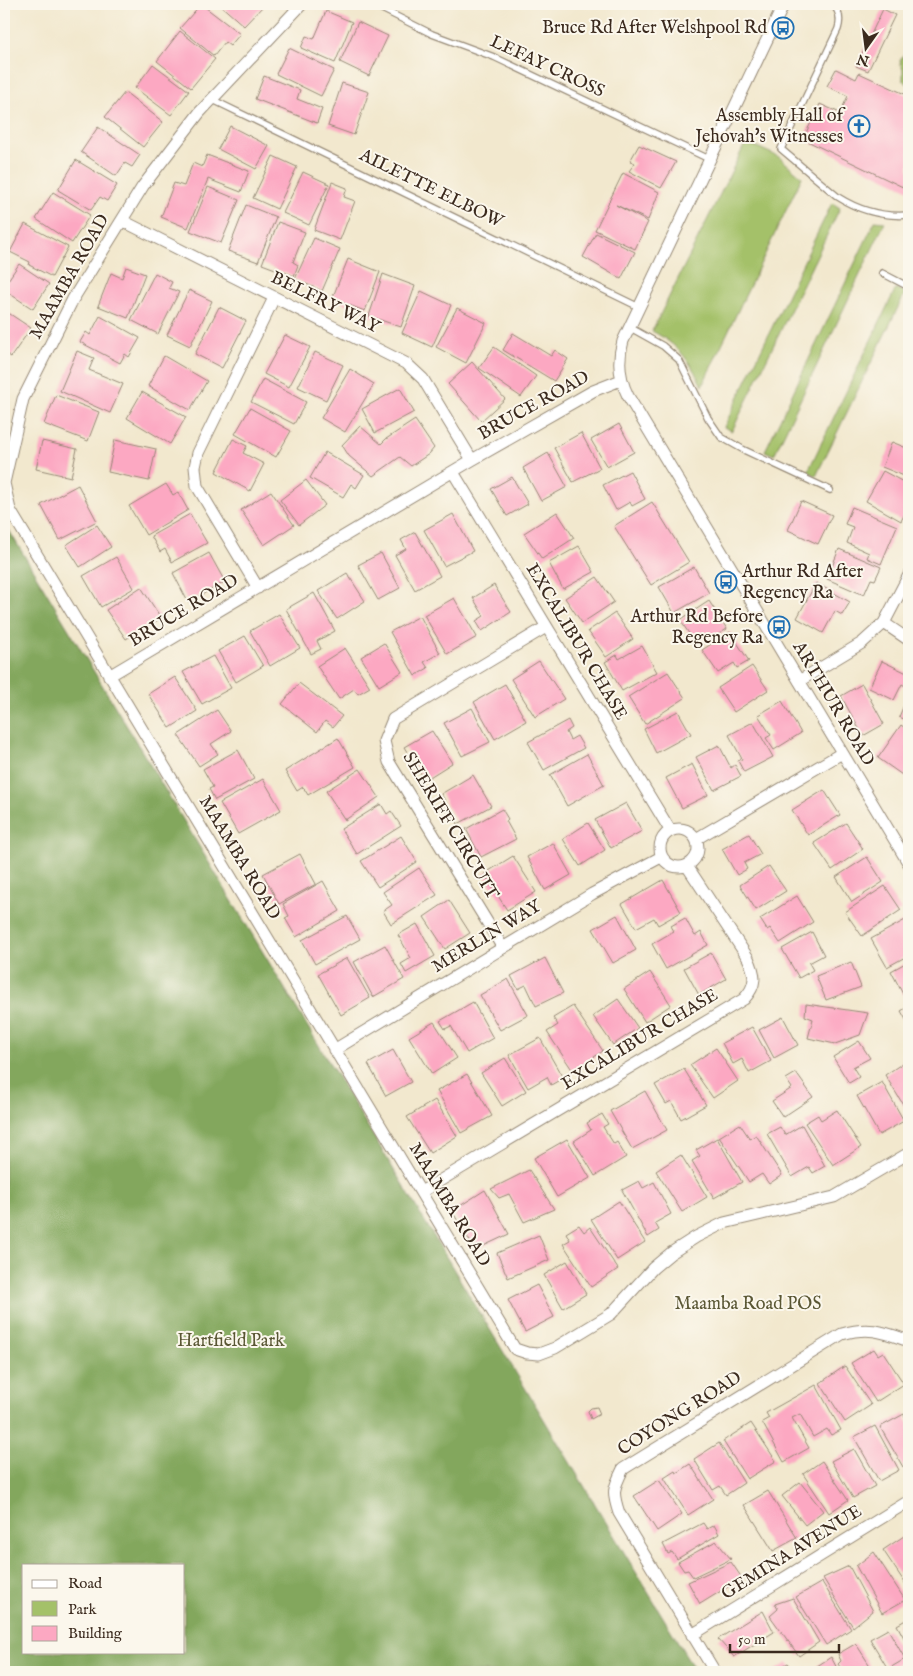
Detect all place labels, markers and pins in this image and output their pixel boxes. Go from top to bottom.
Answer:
bus stop icon: Bruce Rd After Welshpool Rd [771,16,795,40]
place label: Bruce Rd After Welshpool Rd [542,17,767,40]
place label: Assembly Hall of Jehovah's Witnesses [693,105,846,149]
church icon: Assembly Hall of Jehovah's Witnesses [847,114,871,138]
place label: Arthur Rd After Regency Ra [741,561,864,605]
bus stop icon: Arthur Rd After Regency Ra [714,570,738,594]
place label: Arthur Rd Before Regency Ra [629,606,763,650]
bus stop icon: Arthur Rd Before Regency Ra [767,615,791,639]

